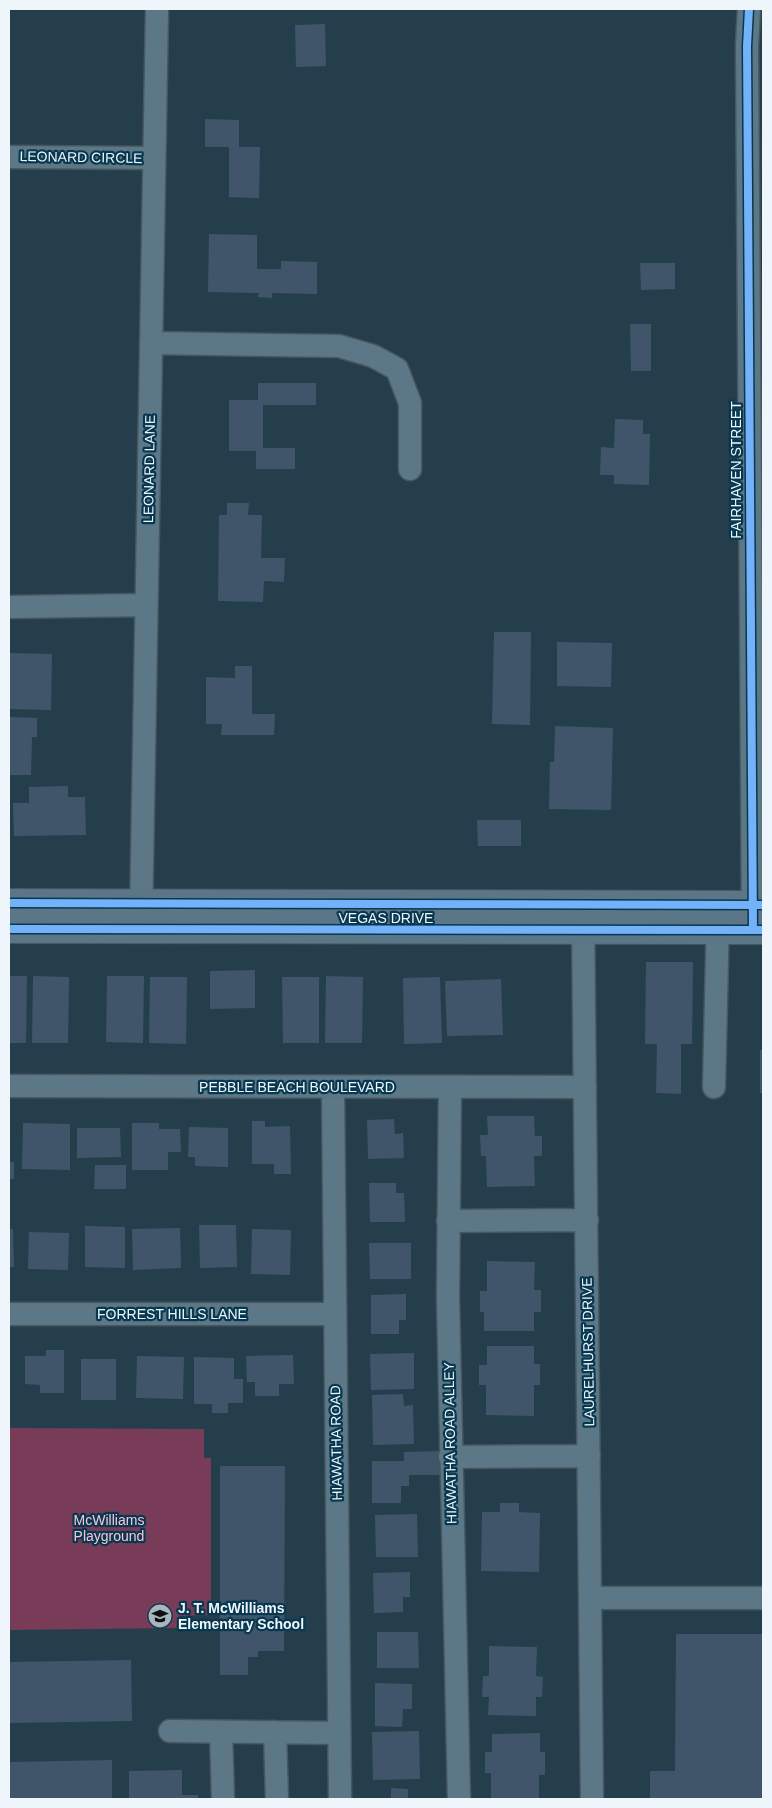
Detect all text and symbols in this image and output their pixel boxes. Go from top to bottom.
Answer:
street label: LEONARD CIRCLE [19,148,143,166]
street label: FAIRHAVEN STREET [728,401,744,539]
street label: LEONARD LANE [140,415,158,523]
street label: VEGAS DRIVE [339,910,433,926]
street label: PEBBLE BEACH BOULEVARD [199,1079,395,1095]
street label: LAURELHURST DRIVE [579,1277,597,1427]
street label: FORREST HILLS LANE [97,1306,247,1322]
street label: HIAWATHA ROAD ALLEY [441,1361,459,1524]
street label: HIAWATHA ROAD [327,1385,345,1501]
park label: McWilliams Playground [74,1512,144,1544]
place label: J. T. McWilliams Elementary School [178,1600,304,1632]
school or university icon: J. T. McWilliams Elementary School [147,1603,173,1629]

